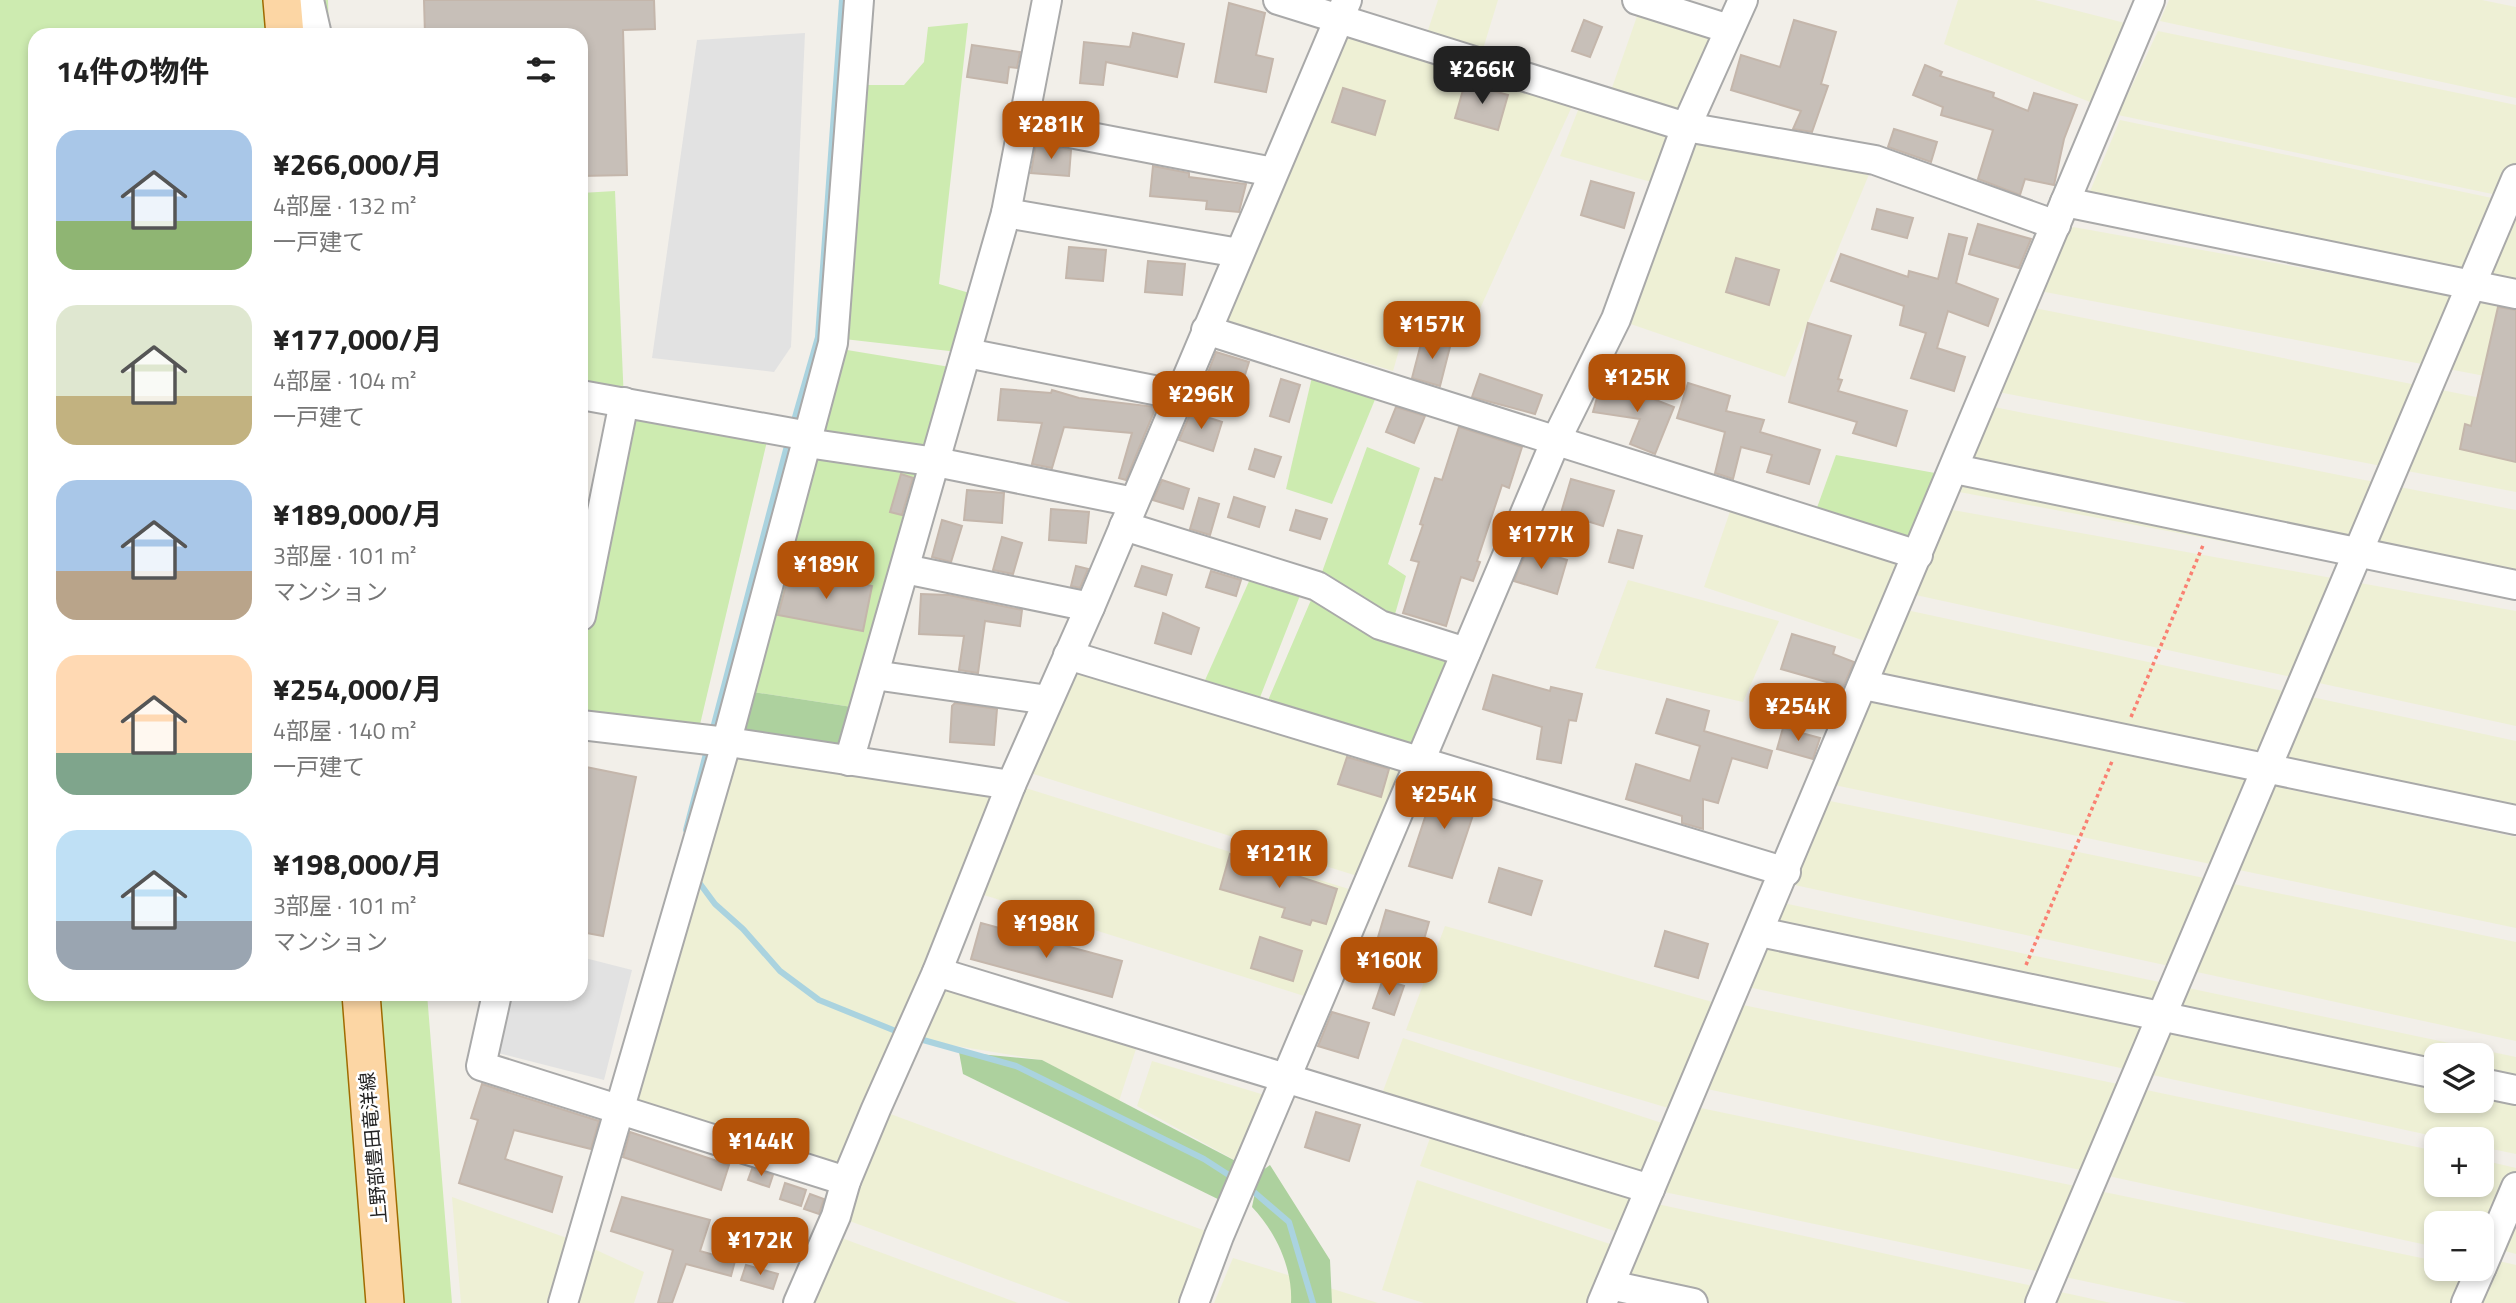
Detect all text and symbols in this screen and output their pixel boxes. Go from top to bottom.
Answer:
pin: ¥266K [1433,46,1531,106]
text: 14件の物件 [56,48,210,94]
icon: filters [522,51,560,89]
text: ¥266K [1449,51,1515,86]
pin: ¥281K [1002,102,1100,161]
text: ¥281K [1018,106,1084,141]
text: ¥266,000/月 [273,141,442,187]
icon: home [112,158,196,242]
text: 4部屋 · 132 m² [273,188,416,223]
text: 一戸建て [273,224,365,259]
pin: ¥157K [1383,302,1481,361]
text: ¥157K [1399,306,1465,341]
text: ¥177,000/月 [273,316,442,362]
icon: home [112,333,196,417]
pin: ¥125K [1588,354,1686,414]
text: ¥125K [1604,359,1670,394]
text: 4部屋 · 104 m² [273,363,416,398]
pin: ¥296K [1152,372,1250,431]
text: ¥296K [1168,376,1234,411]
text: 一戸建て [273,399,365,434]
text: ¥189,000/月 [273,491,442,537]
icon: home [112,508,196,592]
pin: ¥177K [1492,512,1590,571]
text: ¥177K [1508,516,1574,551]
text: 3部屋 · 101 m² [273,538,416,573]
pin: ¥189K [777,542,875,601]
text: ¥189K [793,546,859,581]
text: マンション [273,574,388,609]
text: ¥254,000/月 [273,666,442,712]
icon: home [112,683,196,767]
pin: ¥254K [1749,684,1847,743]
text: ¥254K [1765,688,1831,723]
text: 4部屋 · 140 m² [273,713,416,748]
text: 一戸建て [273,749,365,784]
pin: ¥254K [1395,772,1493,831]
text: ¥254K [1411,776,1477,811]
pin: ¥121K [1230,830,1328,890]
text: ¥121K [1246,835,1312,870]
text: ¥198,000/月 [273,841,442,887]
icon: home [112,858,196,942]
text: 3部屋 · 101 m² [273,888,416,923]
pin: ¥198K [997,900,1095,960]
text: ¥198K [1013,905,1079,940]
text: マンション [273,924,388,959]
pin: ¥160K [1340,937,1438,997]
text: ¥160K [1356,942,1422,977]
map controls [2424,1043,2494,1281]
button: layers [2424,1043,2494,1113]
street label: 上野部豊田竜洋線 [351,1071,394,1225]
pin: ¥144K [712,1118,810,1178]
text: ¥144K [728,1123,794,1158]
button: + [2424,1127,2494,1197]
button: − [2424,1211,2494,1281]
pin: ¥172K [711,1218,809,1277]
text: ¥172K [727,1222,793,1257]

